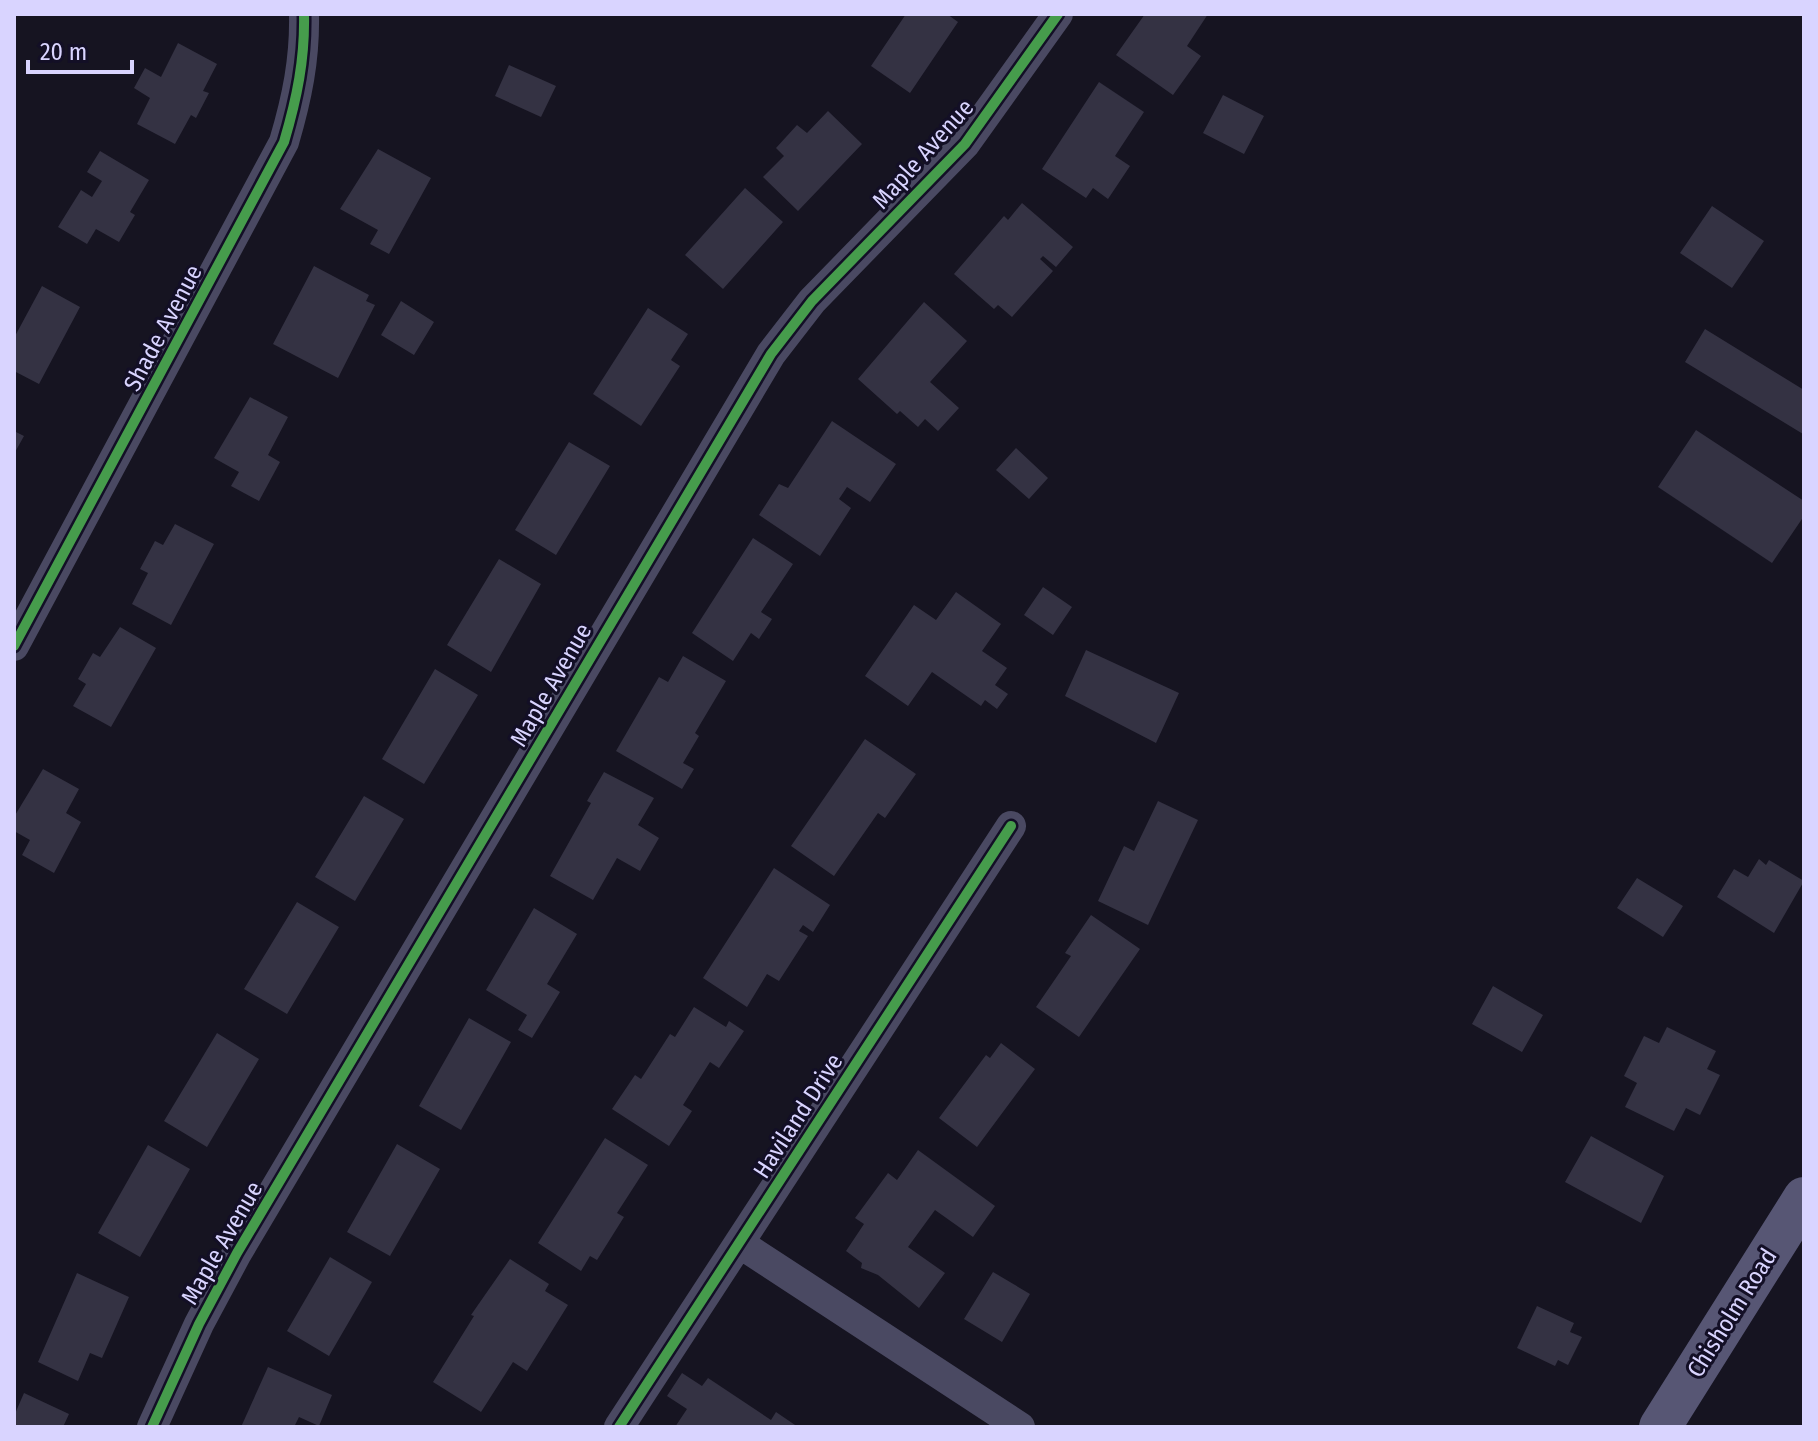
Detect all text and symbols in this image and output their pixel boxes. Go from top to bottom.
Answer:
scale bar [28,24,132,74]
text: 20 m [40,38,87,66]
street label: Maple Avenue [867,94,979,214]
street label: Shade Avenue [118,260,208,396]
street label: Maple Avenue [505,618,597,752]
street label: Haviland Drive [747,1049,849,1183]
street label: Maple Avenue [176,1176,268,1310]
street label: Chisholm Road [1681,1244,1783,1382]

